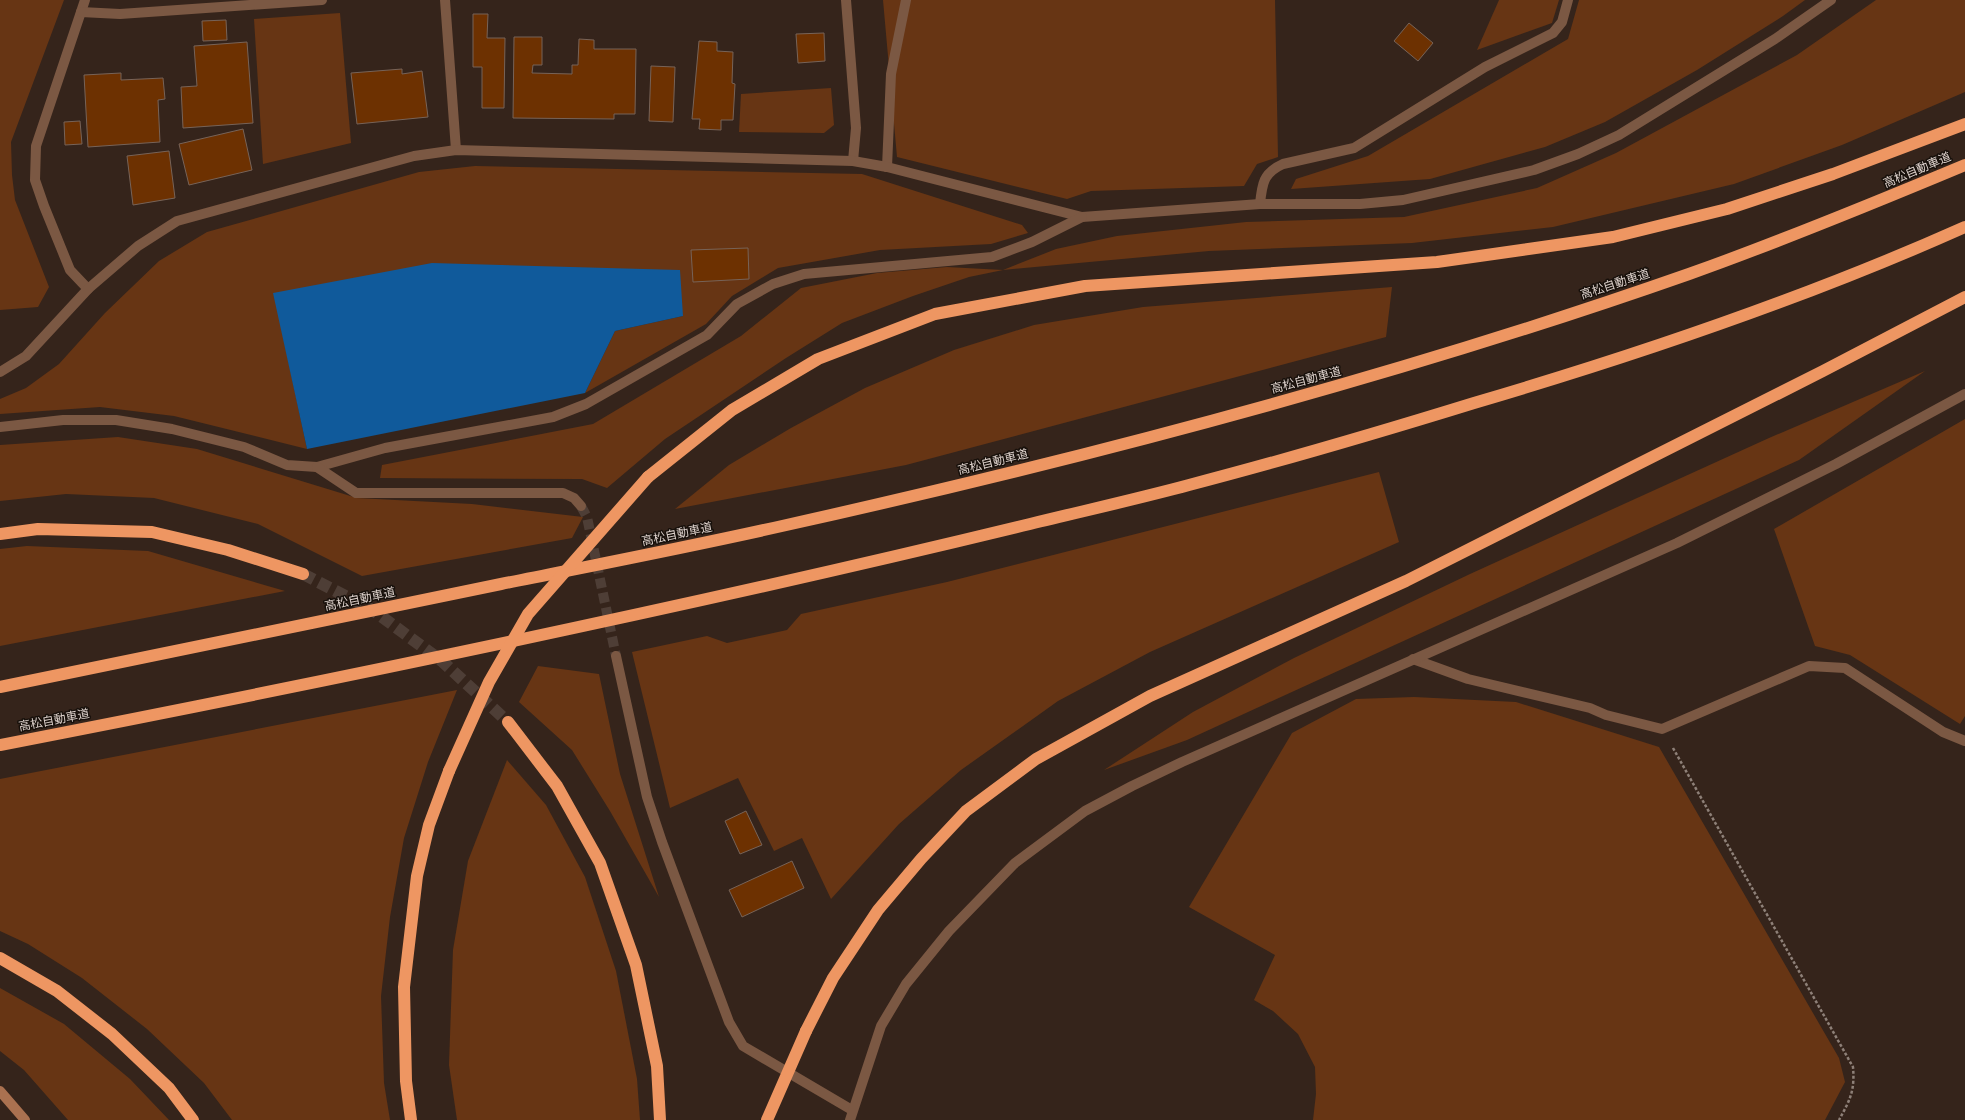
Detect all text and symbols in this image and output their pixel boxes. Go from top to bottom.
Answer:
street label: 高松自動車道 [1880,148,1953,191]
street label: 高松自動車道 [1578,264,1652,303]
street label: 高松自動車道 [1269,362,1343,397]
street label: 高松自動車道 [956,445,1030,478]
street label: 高松自動車道 [640,518,714,549]
street label: 高松自動車道 [323,583,397,614]
street label: 高松自動車道 [17,704,91,735]

